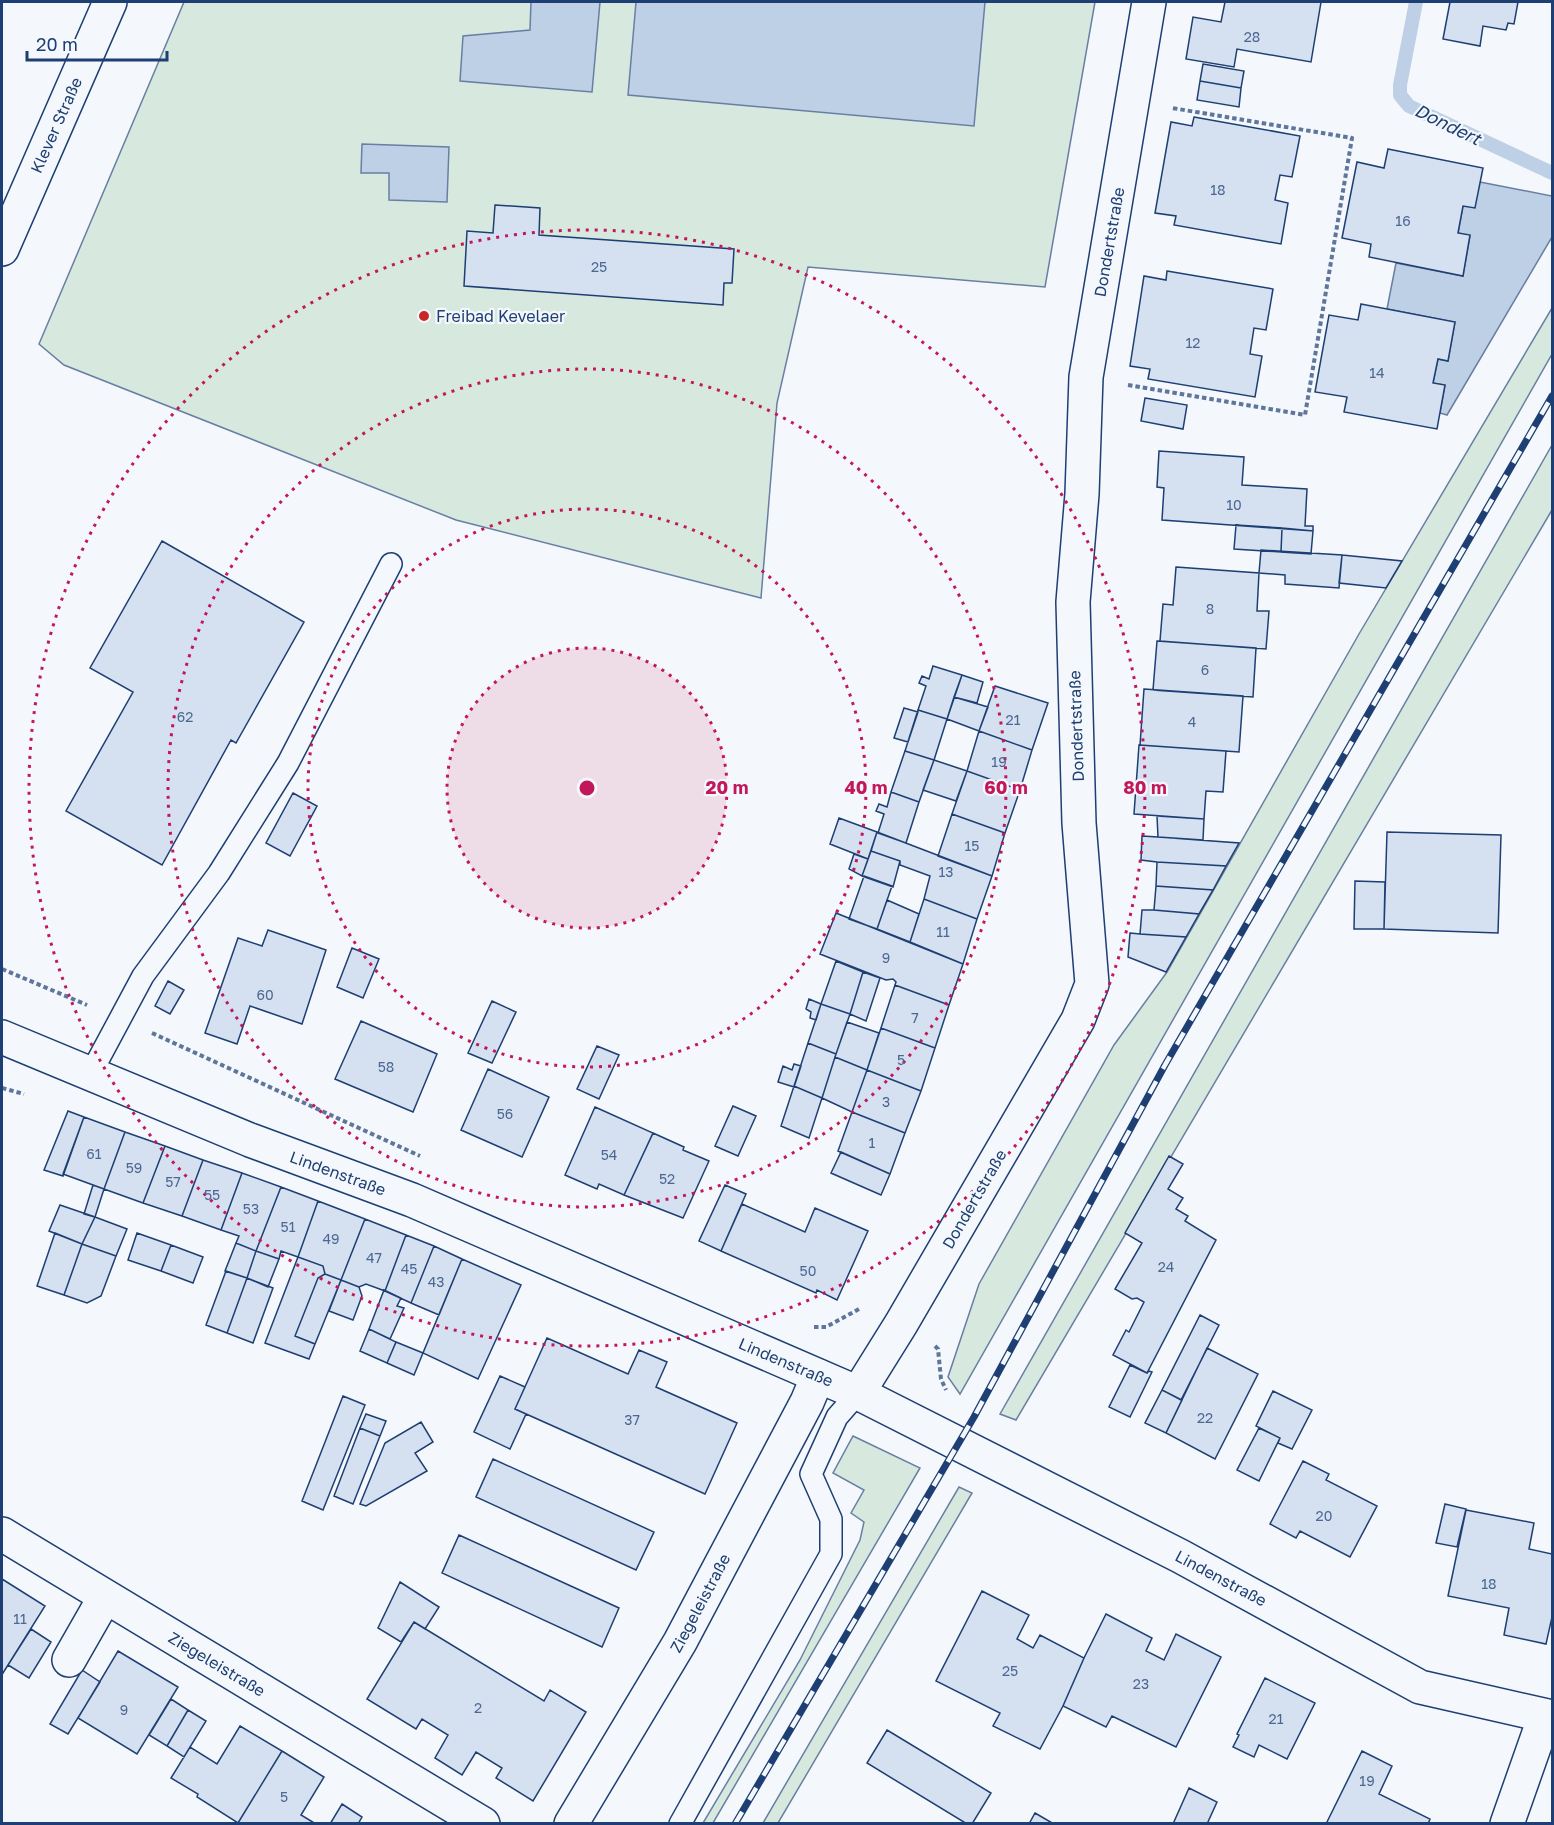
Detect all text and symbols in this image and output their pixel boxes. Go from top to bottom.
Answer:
scale bar [27,24,166,62]
house number: 28 [1244,28,1260,45]
text: 20 m [36,33,78,55]
street label: Klever Straße [26,74,86,176]
water label: Dondert [1411,99,1486,150]
house number: 18 [1210,181,1226,198]
street label: Dondertstraße [1089,185,1129,299]
house number: 16 [1395,212,1411,229]
house number: 25 [591,258,607,275]
place label: Freibad Kevelaer [436,306,565,326]
marker: Freibad Kevelaer [417,309,431,323]
house number: 12 [1186,334,1200,351]
house number: 14 [1369,364,1385,381]
house number: 10 [1226,496,1242,513]
house number: 8 [1206,600,1214,617]
house number: 6 [1201,661,1209,678]
street label: Dondertstraße [1064,670,1088,782]
house number: 62 [177,708,193,725]
house number: 21 [1006,711,1021,728]
house number: 4 [1188,713,1196,730]
house number: 19 [991,753,1007,770]
text: 20 m [706,776,748,798]
text: 40 m [844,776,888,798]
text: 60 m [984,776,1028,798]
text: 80 m [1123,776,1167,798]
centre of rings [577,778,597,798]
house number: 15 [965,837,979,854]
house number: 13 [939,863,953,880]
house number: 11 [936,923,950,940]
house number: 9 [882,949,890,966]
house number: 60 [256,986,274,1003]
house number: 7 [911,1009,919,1026]
house number: 5 [897,1051,905,1068]
house number: 58 [378,1058,394,1075]
house number: 3 [882,1093,890,1110]
house number: 56 [497,1105,513,1122]
house number: 1 [869,1134,876,1151]
house number: 61 [86,1145,102,1162]
street label: Lindenstraße [287,1146,389,1200]
house number: 54 [601,1146,617,1163]
street label: Dondertstraße [938,1146,1010,1252]
house number: 59 [126,1159,142,1176]
house number: 52 [659,1170,675,1187]
house number: 57 [165,1173,181,1190]
house number: 55 [204,1186,220,1203]
house number: 53 [243,1200,259,1217]
house number: 51 [281,1218,296,1235]
house number: 49 [322,1230,340,1247]
house number: 47 [366,1249,382,1266]
house number: 24 [1158,1258,1174,1275]
house number: 45 [401,1260,417,1277]
house number: 50 [800,1262,816,1279]
house number: 43 [428,1273,444,1290]
street label: Lindenstraße [736,1333,836,1391]
house number: 22 [1197,1409,1213,1426]
house number: 37 [624,1411,640,1428]
house number: 20 [1316,1507,1332,1524]
street label: Lindenstraße [1172,1546,1270,1610]
street label: Ziegeleistraße [665,1550,735,1656]
house number: 18 [1481,1575,1497,1592]
house number: 11 [13,1610,27,1627]
street label: Ziegeleistraße [165,1627,269,1701]
house number: 25 [1002,1662,1018,1679]
house number: 23 [1133,1675,1149,1692]
house number: 2 [474,1699,482,1716]
house number: 9 [120,1701,128,1718]
house number: 21 [1269,1710,1284,1727]
house number: 19 [1359,1772,1375,1789]
house number: 5 [280,1788,288,1805]

